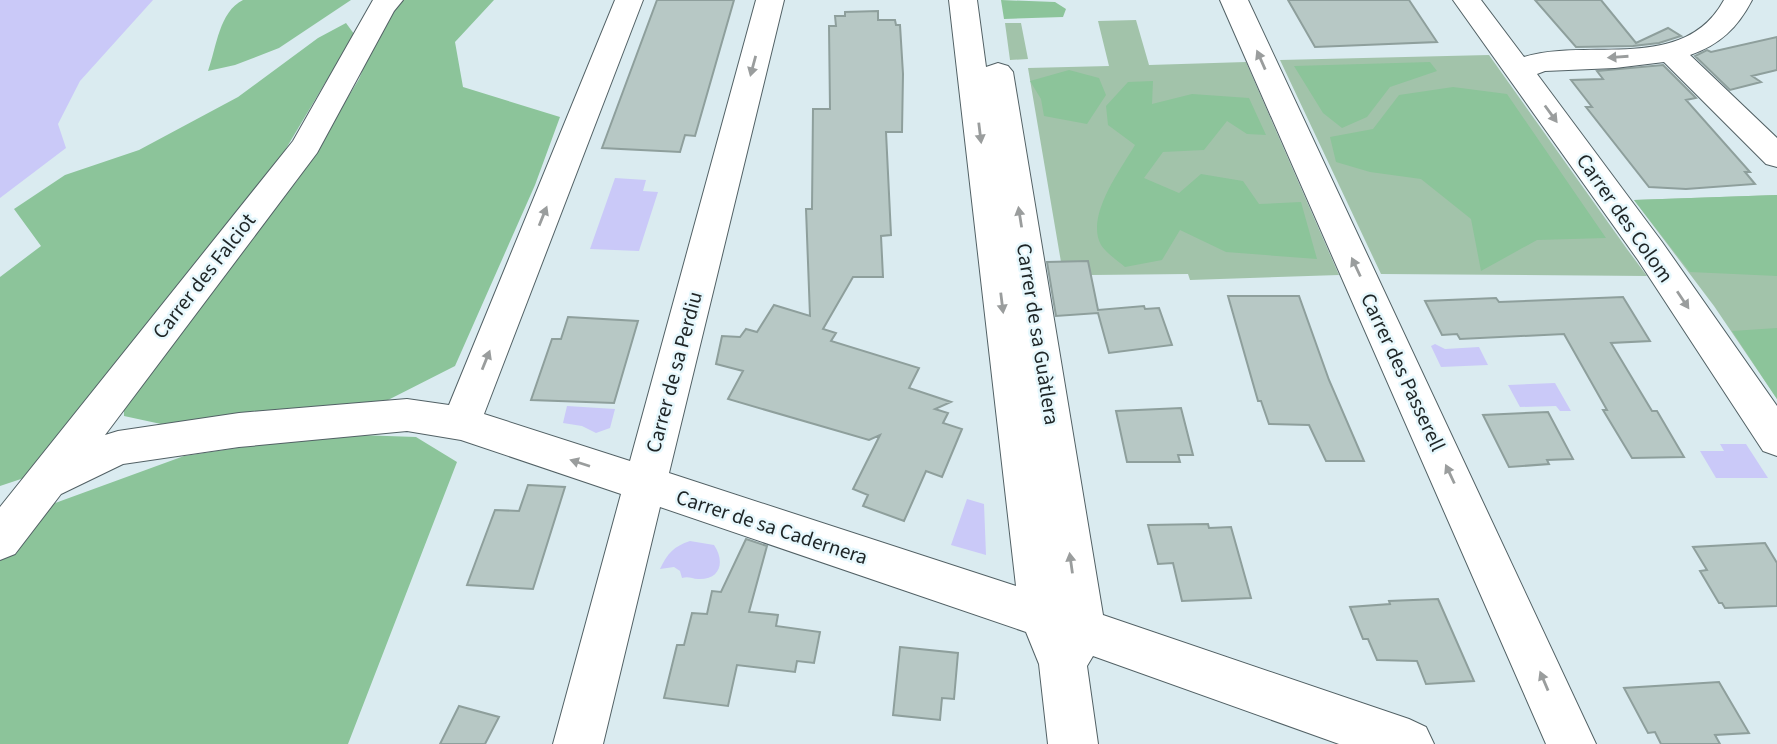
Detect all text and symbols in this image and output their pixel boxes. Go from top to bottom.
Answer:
one-way arrow [1255,50,1267,70]
one-way arrow [1607,52,1629,63]
one-way arrow [747,55,758,77]
one-way arrow [1544,105,1558,123]
one-way arrow [975,122,986,144]
street label: Carrer des Colom [1569,147,1681,289]
one-way arrow [537,206,548,227]
one-way arrow [1014,206,1025,228]
street label: Carrer des Falciot [145,207,263,345]
street label: Carrer de sa Guàtlera [1009,241,1067,427]
one-way arrow [1350,257,1362,277]
street label: Carrer de sa Perdiu [638,288,710,456]
street label: Carrer des Passerell [1353,288,1453,456]
one-way arrow [1676,290,1689,309]
one-way arrow [996,292,1007,314]
one-way arrow [480,349,491,370]
one-way arrow [569,457,590,467]
one-way arrow [1444,464,1456,484]
street label: Carrer de sa Cadernera [672,482,872,572]
one-way arrow [1066,552,1077,574]
one-way arrow [1538,671,1550,691]

